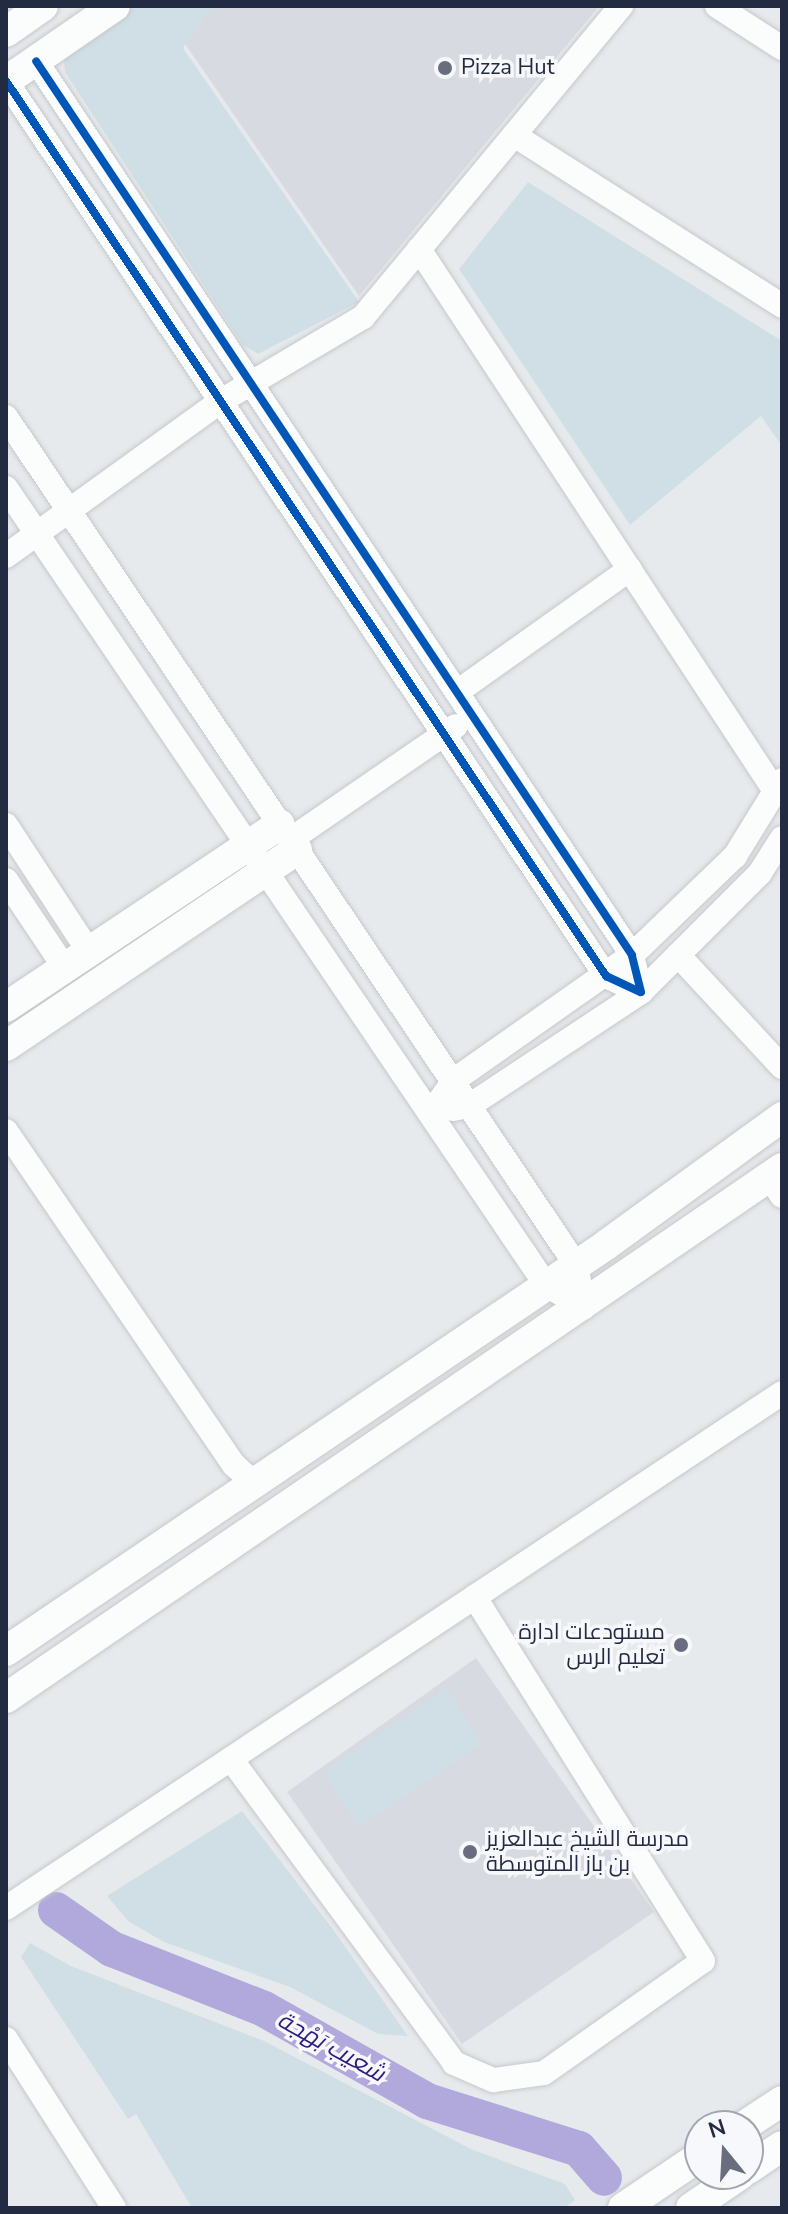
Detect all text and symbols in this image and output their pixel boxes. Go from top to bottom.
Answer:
place label: Pizza Hut [461,55,554,81]
marker: Pizza Hut [436,59,454,77]
place label: مستودعات ادارة تعليم الرس [519,1619,665,1670]
marker: مستودعات ادارة تعليم الرس [672,1636,690,1654]
place label: مدرسة الشيخ عبدالعزيز بن باز المتوسطة [486,1826,689,1878]
marker: مدرسة الشيخ عبدالعزيز بن باز المتوسطة [461,1843,479,1861]
water label: شعيب بَهْجة [272,2006,390,2088]
north arrow [684,2110,764,2190]
text: N [705,2112,730,2146]

